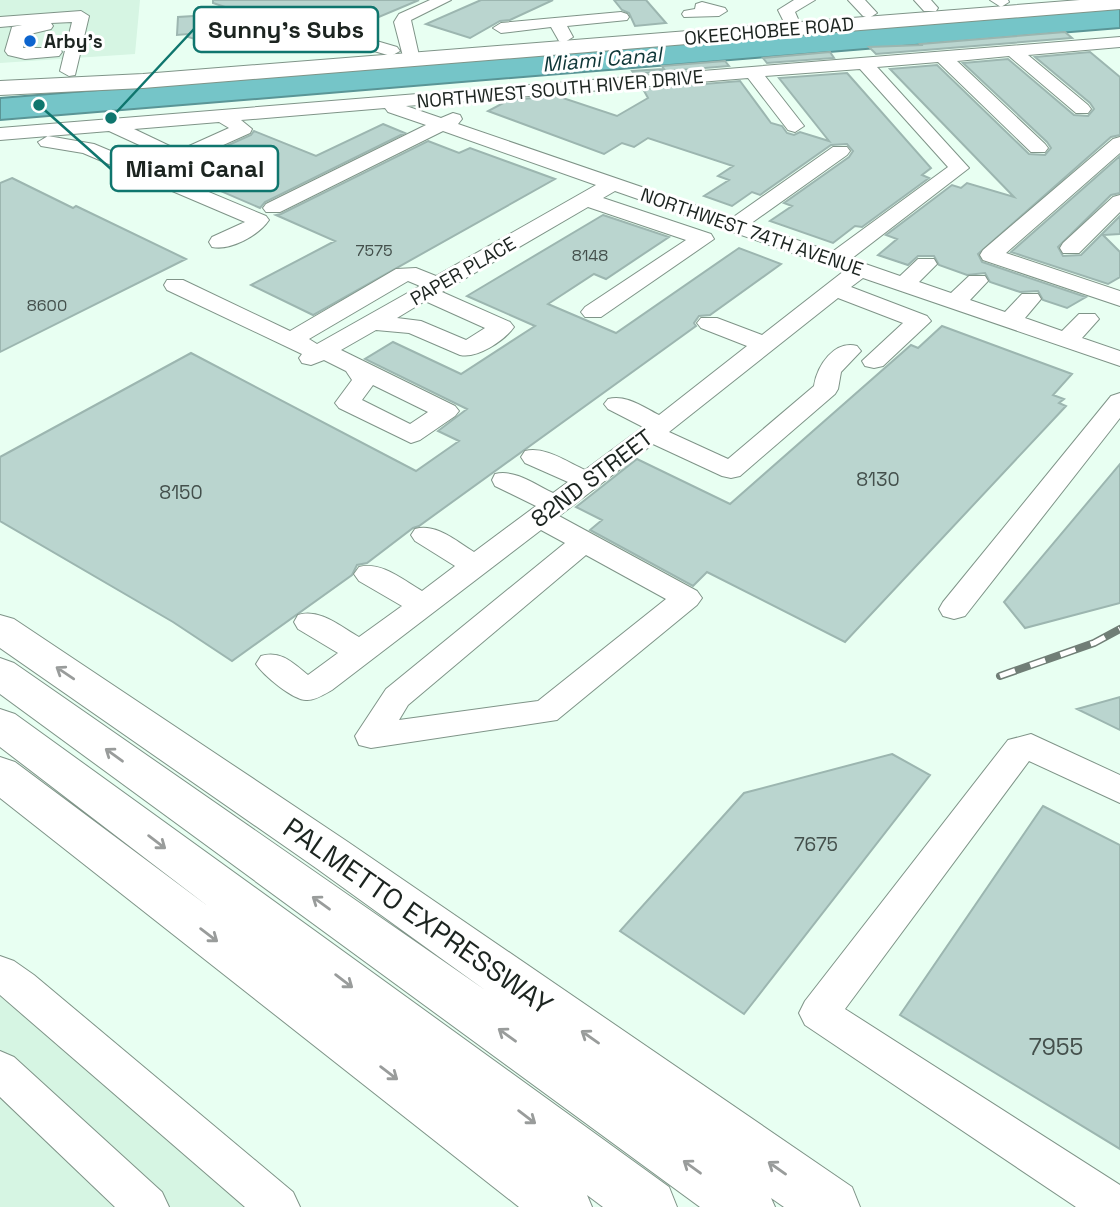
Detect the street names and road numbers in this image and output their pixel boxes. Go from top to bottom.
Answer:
street label: OKEECHOBEE ROAD [683,11,855,51]
street label: NORTHWEST SOUTH RIVER DRIVE [416,64,704,114]
street label: NORTHWEST 74TH AVENUE [637,182,867,282]
street label: PAPER PLACE [406,231,520,311]
street label: 82ND STREET [525,422,659,534]
street label: PALMETTO EXPRESSWAY [276,809,560,1023]

